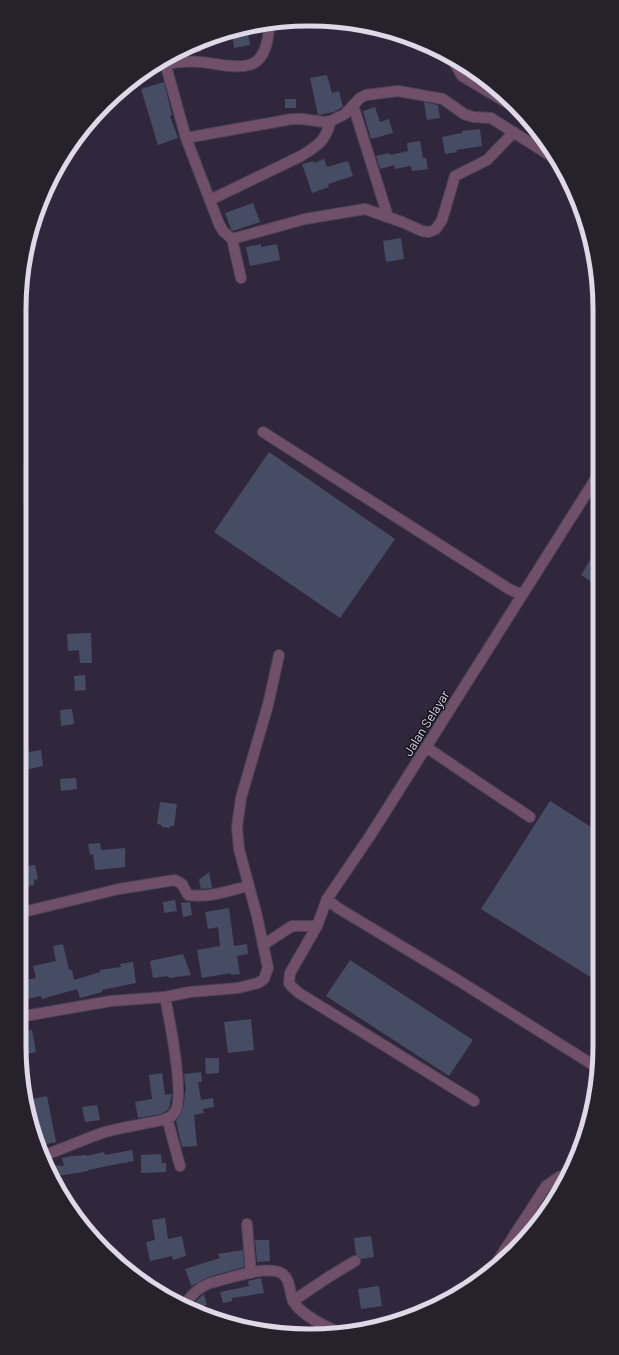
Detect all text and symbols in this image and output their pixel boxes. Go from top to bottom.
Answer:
street label: Jalan Selayar [399,687,453,759]

